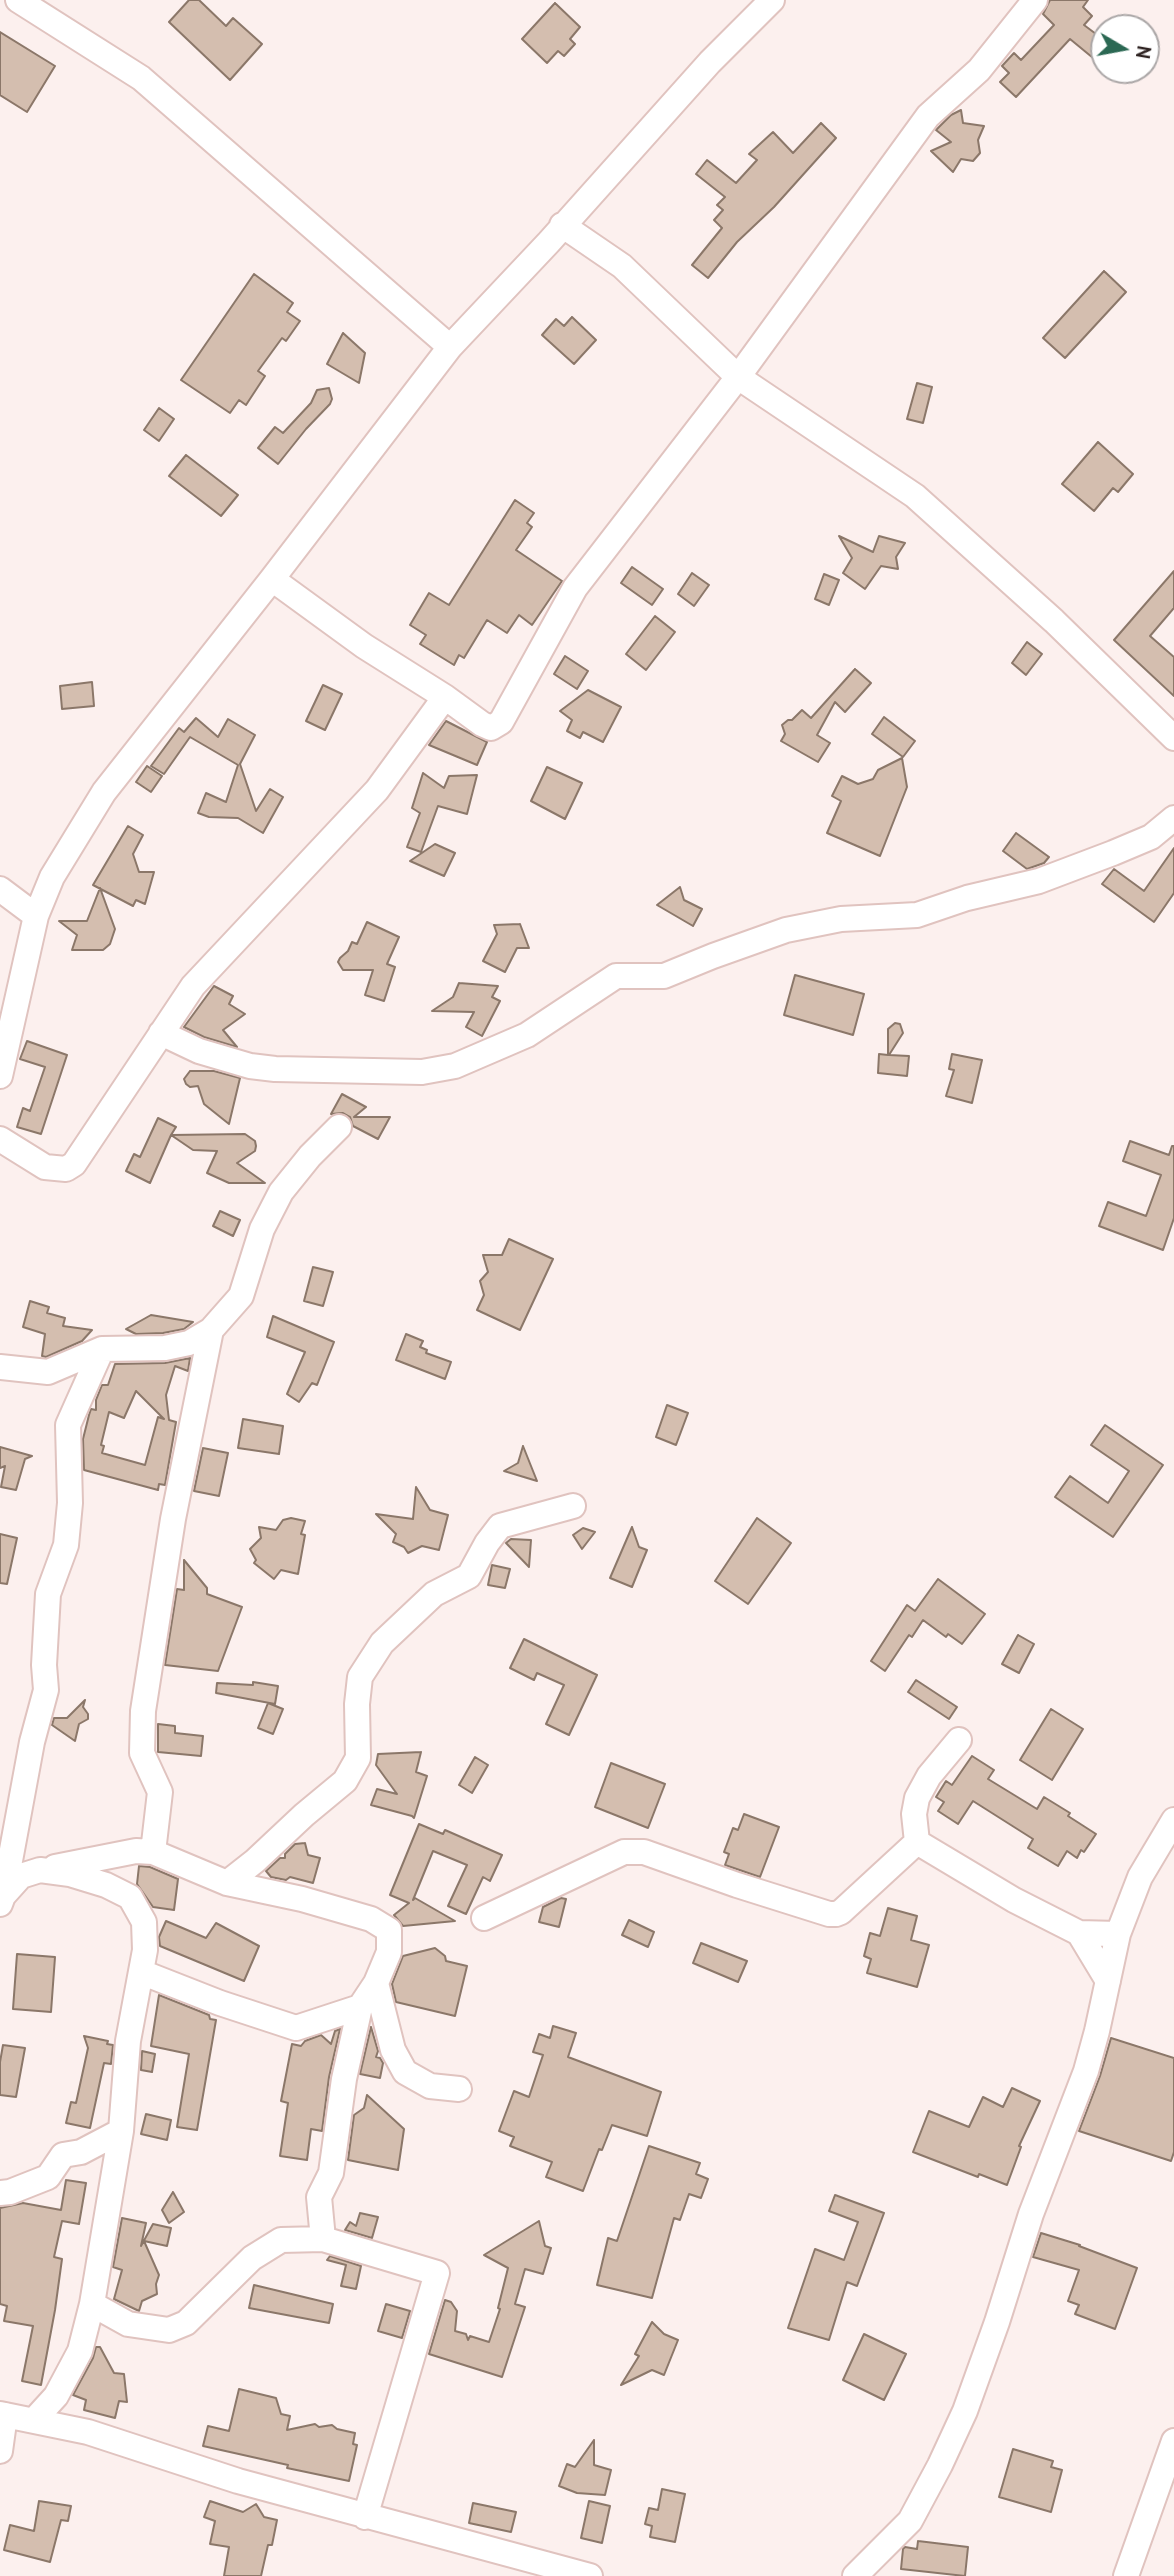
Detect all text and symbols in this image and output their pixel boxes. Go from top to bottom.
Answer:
north arrow [1090,14,1160,84]
text: N [1131,44,1157,61]

